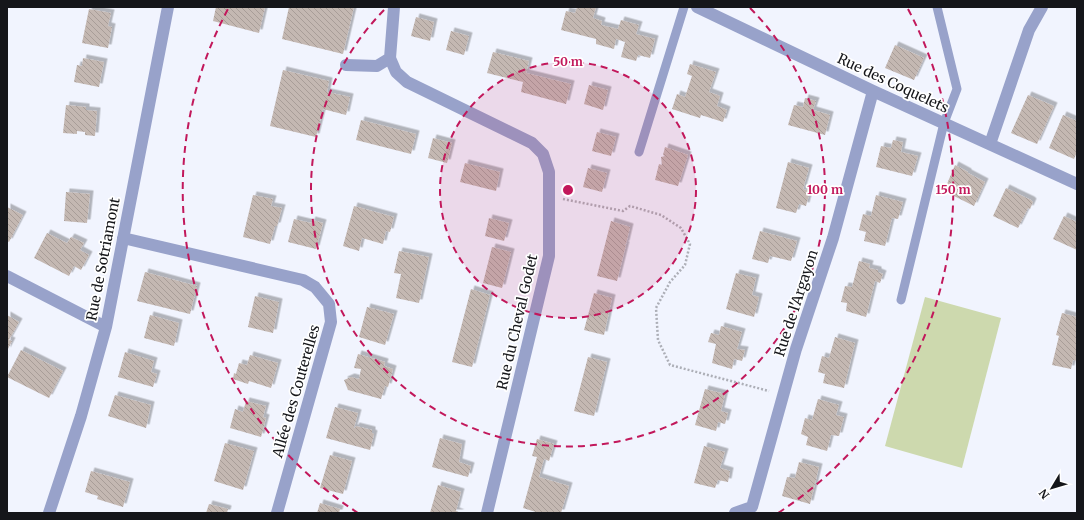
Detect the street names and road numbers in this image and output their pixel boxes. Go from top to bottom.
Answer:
street label: Rue des Coquelets [834,49,952,117]
street label: Rue de Sotriamont [82,195,124,322]
street label: Rue de l'Argayon [770,247,822,359]
street label: Rue du Cheval Godet [493,252,541,392]
street label: Allée des Couterelles [268,322,324,461]

